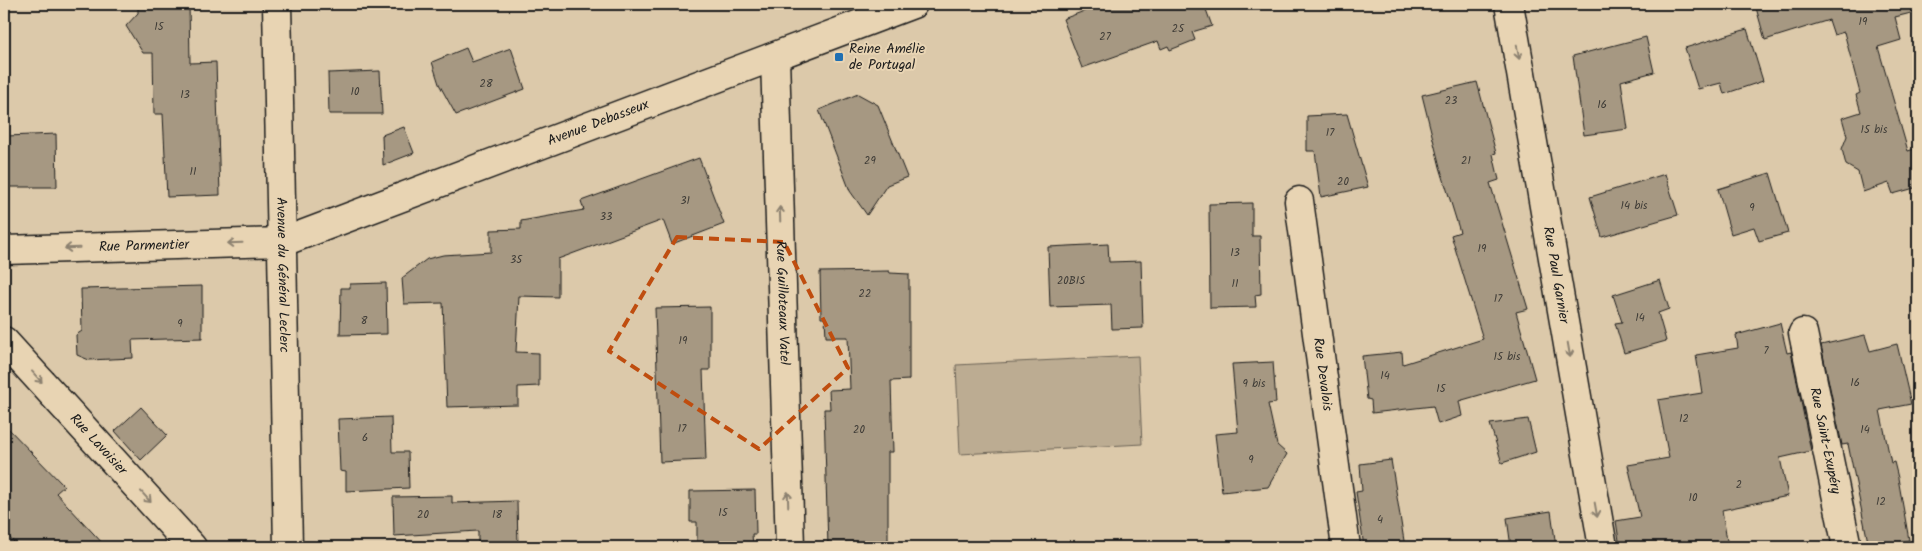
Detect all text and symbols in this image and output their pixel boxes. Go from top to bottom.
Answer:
house number: 19 [1859,13,1868,31]
house number: 15 [154,18,165,36]
house number: 25 [1172,20,1185,38]
house number: 27 [1099,28,1112,46]
place label: Reine Amélie de Portugal [849,38,926,76]
one-way arrow [1513,43,1523,59]
marker: Reine Amélie de Portugal [833,51,845,63]
house number: 28 [479,75,493,93]
house number: 10 [351,83,360,101]
house number: 13 [180,86,190,104]
house number: 23 [1445,92,1457,110]
street label: Avenue Debasseux [544,93,653,152]
house number: 16 [1597,96,1607,114]
house number: 15 bis [1861,121,1888,139]
house number: 17 [1326,124,1335,142]
house number: 29 [864,152,877,170]
house number: 21 [1461,152,1471,170]
house number: 11 [190,163,196,181]
house number: 20 [1337,173,1349,191]
house number: 31 [680,192,690,210]
street label: Avenue du Général Leclerc [270,197,295,353]
house number: 14 bis [1620,197,1648,215]
house number: 9 [1749,199,1755,217]
one-way arrow [775,206,785,222]
house number: 33 [600,208,612,226]
street label: Rue Paul Garnier [1537,225,1575,327]
street label: Rue Parmentier [98,234,191,258]
one-way arrow [227,238,243,247]
street label: Rue Guilloteaux Vatel [770,240,795,366]
house number: 19 [1478,240,1487,258]
one-way arrow [64,243,80,253]
house number: 13 [1230,244,1240,262]
house number: 35 [510,251,523,269]
house number: 20BIS [1057,272,1085,290]
house number: 11 [1232,275,1238,293]
house number: 22 [859,285,871,303]
house number: 17 [1494,290,1503,308]
house number: 14 [1635,309,1645,327]
house number: 8 [361,312,368,330]
house number: 9 [177,315,183,333]
house number: 19 [679,332,688,350]
street label: Rue Devalois [1307,336,1338,412]
one-way arrow [1564,342,1574,358]
house number: 7 [1763,342,1769,360]
house number: 15 bis [1494,348,1521,366]
house number: 14 [1380,367,1390,385]
one-way arrow [31,371,43,384]
house number: 16 [1850,374,1860,392]
house number: 9 bis [1243,375,1266,393]
house number: 15 [1436,380,1447,398]
street label: Rue Saint-Exupéry [1803,385,1847,497]
street label: Rue Lavoisier [64,409,133,481]
house number: 12 [1679,410,1689,428]
house number: 17 [678,420,687,438]
house number: 20 [853,421,865,439]
house number: 14 [1860,421,1870,439]
house number: 6 [362,429,368,447]
house number: 9 [1248,451,1254,469]
house number: 2 [1736,476,1742,494]
house number: 10 [1689,489,1698,507]
one-way arrow [140,491,152,504]
one-way arrow [783,491,793,507]
house number: 12 [1876,493,1886,511]
one-way arrow [1592,502,1602,518]
house number: 15 [718,504,729,522]
house number: 20 [417,506,429,524]
house number: 18 [492,506,502,524]
house number: 4 [1377,511,1383,529]

